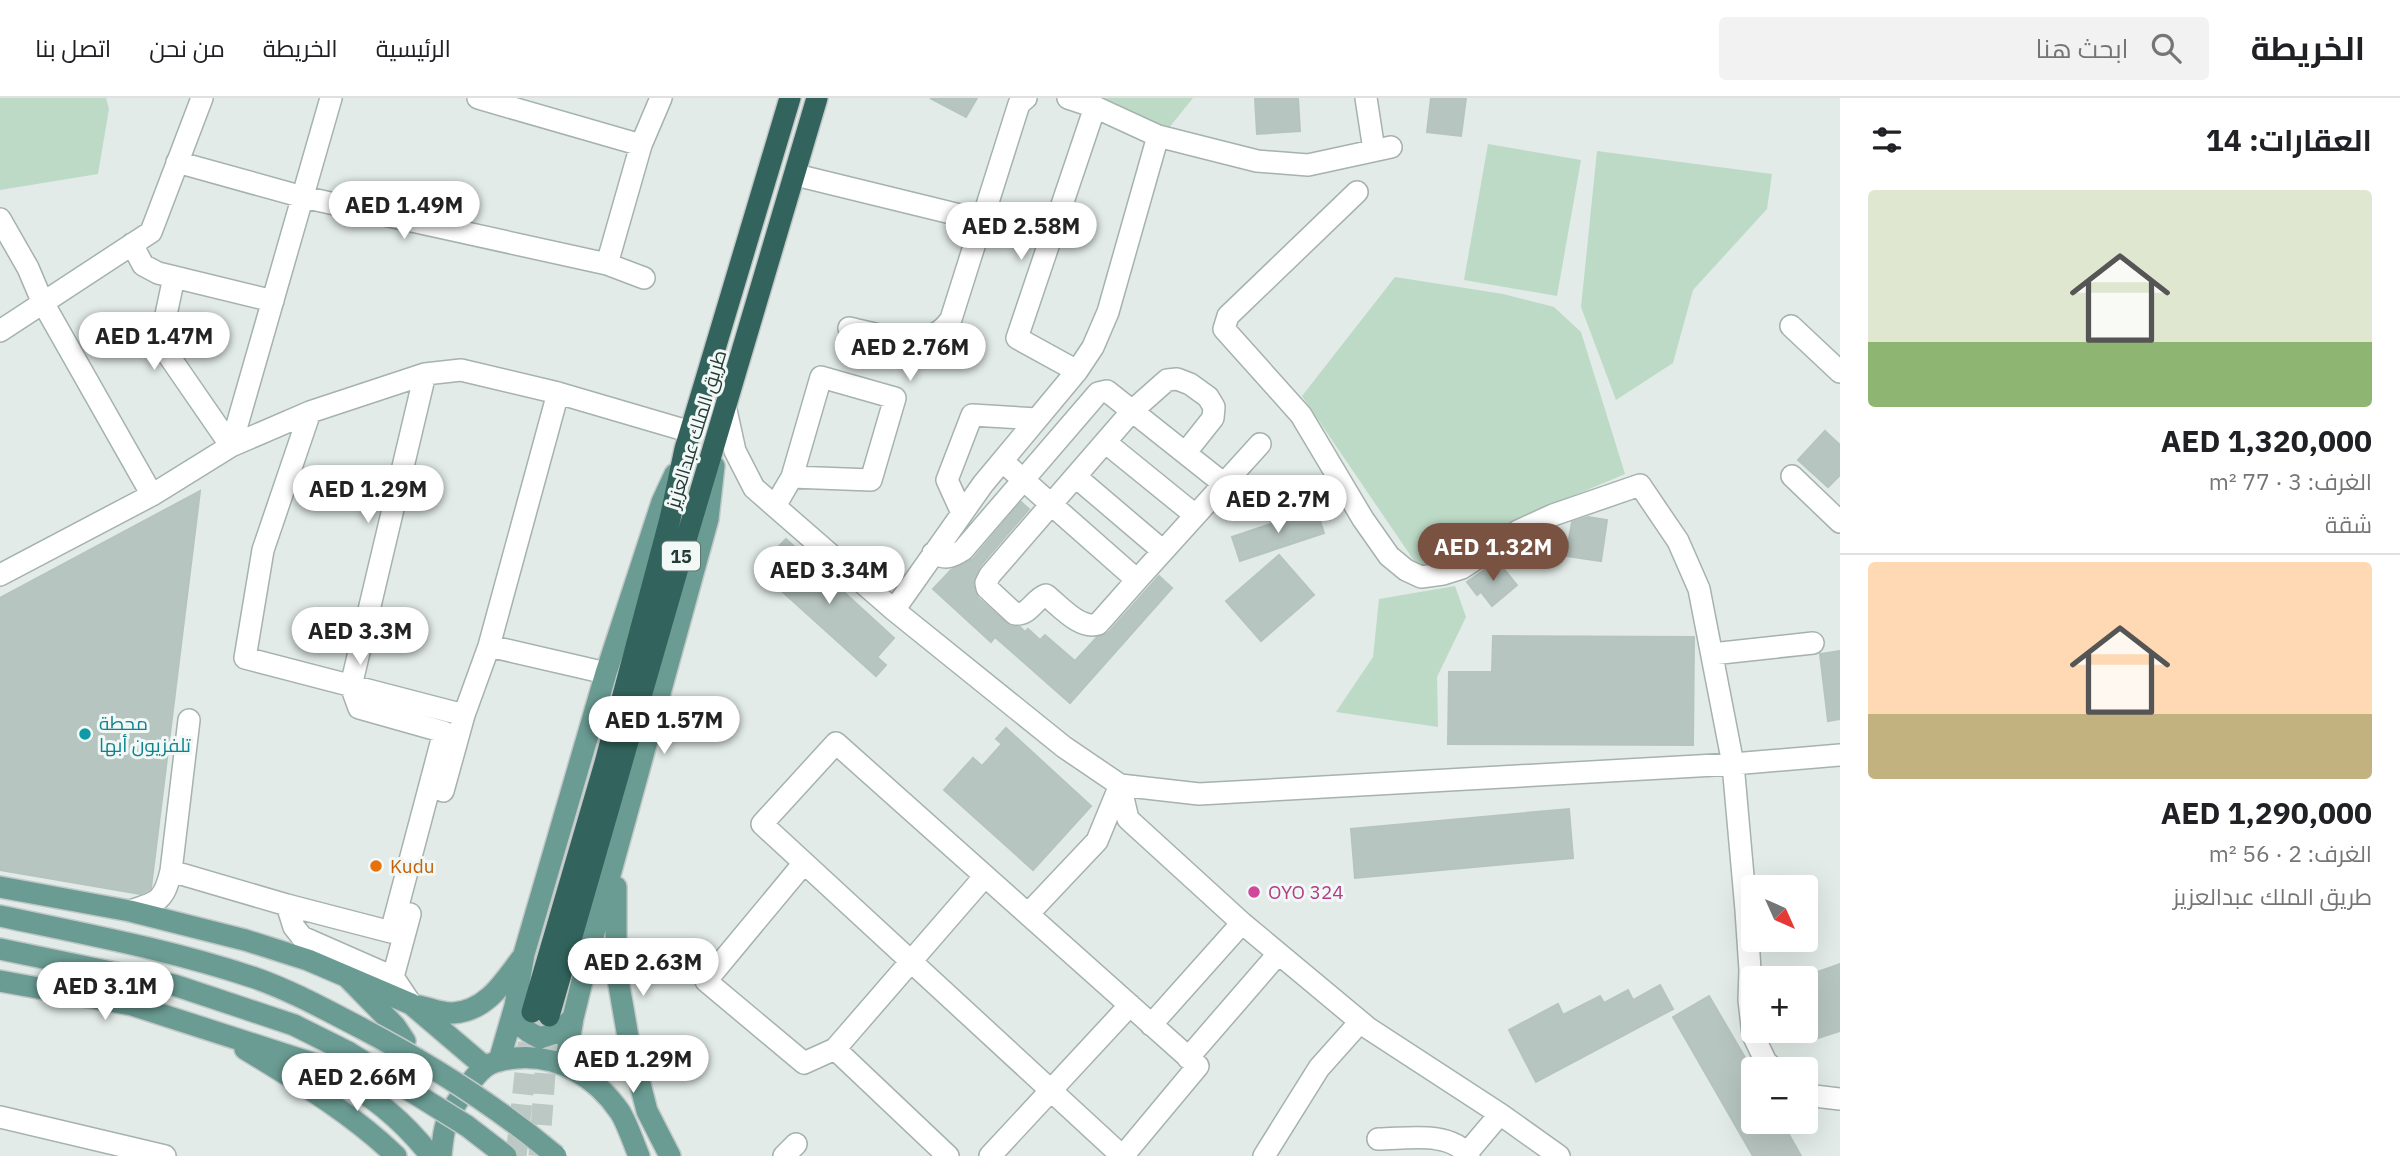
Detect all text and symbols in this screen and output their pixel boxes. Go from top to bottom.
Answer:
search box [1719,17,2209,80]
text: الخريطة [2251,26,2365,69]
icon: search [2147,29,2185,67]
text: ابحث هنا [2036,31,2129,65]
text: اتصل بنا [35,32,111,64]
text: من نحن [149,32,225,64]
text: الخريطة [263,32,338,64]
text: الرئيسية [376,32,451,64]
text: العقارات: 14 [2206,120,2372,159]
icon: filters [1868,121,1906,159]
pin: AED 1.49M [324,181,484,241]
text: AED 1.49M [345,189,463,219]
pin: AED 2.58M [941,202,1101,262]
text: AED 2.58M [962,210,1080,240]
icon: home [2057,235,2183,361]
pin: AED 1.47M [74,313,234,372]
text: AED 1.47M [95,320,213,350]
pin: AED 2.76M [830,324,990,383]
text: AED 2.76M [851,331,969,361]
street label: طريق الملك عبدالعزيز [660,347,732,512]
text: AED 1,320,000 [2161,421,2372,460]
pin: AED 1.29M [288,466,448,525]
text: الغرف: 3 · 77 m² [2209,466,2372,496]
text: AED 1.29M [309,473,427,503]
pin: AED 2.7M [1206,476,1350,535]
text: AED 2.7M [1226,483,1330,513]
text: شقة [2325,509,2372,539]
pin: AED 1.32M [1413,524,1573,583]
text: AED 1.32M [1434,531,1552,561]
road number: 15 [662,542,700,570]
pin: AED 3.34M [749,546,909,606]
text: AED 3.34M [770,554,888,584]
icon: home [2057,607,2183,733]
pin: AED 3.3M [288,608,432,667]
text: AED 3.3M [308,615,412,645]
pin: AED 1.57M [584,696,744,756]
text: AED 1.57M [605,704,723,734]
place label: محطة تلفزيون أبها [99,711,191,757]
marker: محطة تلفزيون أبها [77,726,93,742]
text: AED 1,290,000 [2161,793,2372,832]
text: الغرف: 2 · 56 m² [2209,838,2372,868]
place label: Kudu [390,854,434,878]
marker: Kudu [368,858,384,874]
north arrow [1741,875,1818,952]
map controls [1741,875,1818,1134]
place label: OYO 324 [1268,880,1344,904]
text: طريق الملك عبدالعزيز [2173,881,2372,911]
marker: OYO 324 [1246,884,1262,900]
pin: AED 2.63M [563,939,723,998]
text: AED 2.63M [584,946,702,976]
pin: AED 3.1M [33,962,177,1022]
button: + [1741,966,1818,1043]
text: AED 3.1M [53,970,157,1000]
pin: AED 1.29M [553,1035,713,1095]
text: AED 1.29M [574,1043,692,1073]
pin: AED 2.66M [277,1054,437,1113]
button: − [1741,1057,1818,1134]
text: AED 2.66M [298,1061,416,1091]

